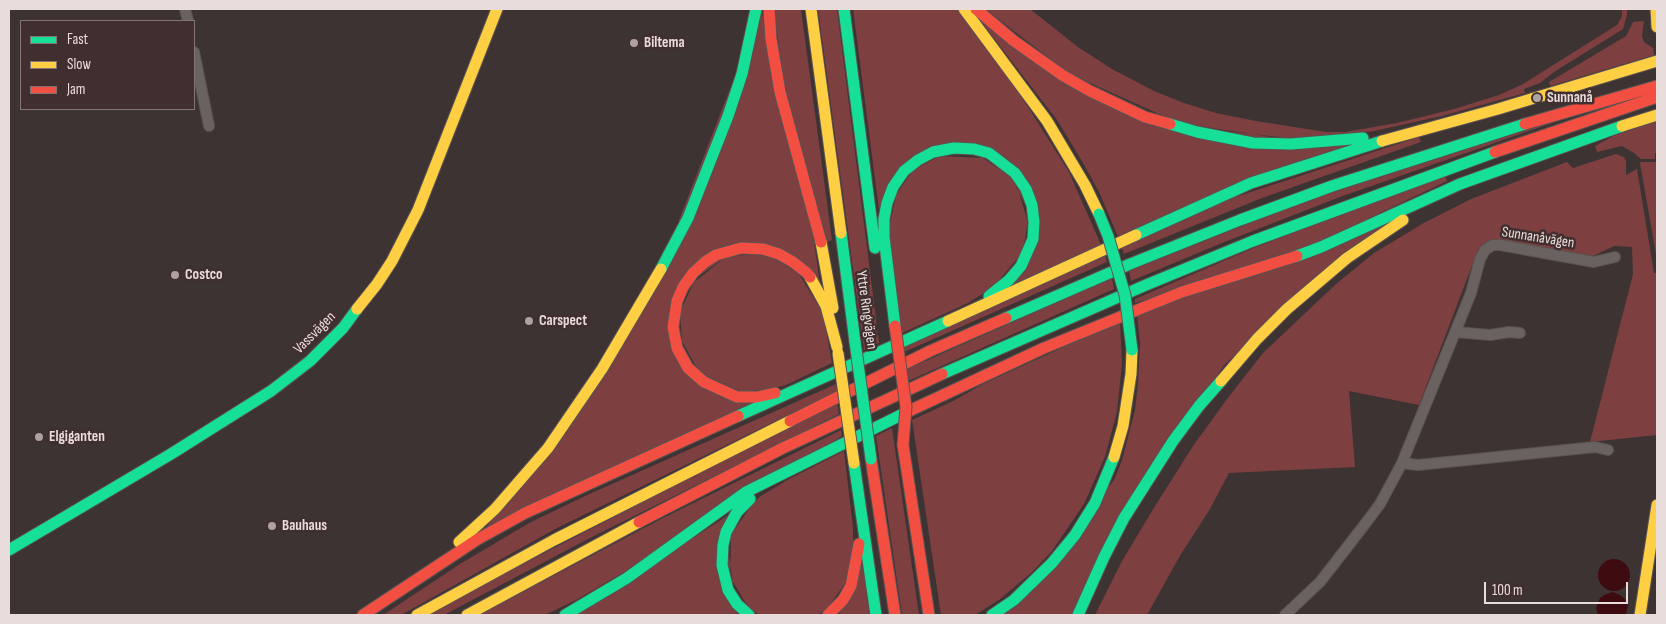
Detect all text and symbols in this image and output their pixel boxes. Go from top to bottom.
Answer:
legend [20,20,195,110]
text: Fast [67,30,88,49]
place label: Biltema [644,34,685,52]
marker: Biltema [628,37,640,49]
text: Slow [67,55,91,74]
text: Jam [67,80,85,99]
place label: Sunnanå [1547,89,1593,107]
marker: Sunnanå [1531,92,1543,104]
street label: Sunnanåvägen [1500,223,1576,253]
place label: Costco [185,266,223,284]
marker: Costco [169,269,181,281]
street label: Yttre Ringvägen [852,269,880,351]
street label: Vassvägen [290,308,340,358]
place label: Carspect [539,312,587,330]
marker: Carspect [523,315,535,327]
place label: Elgiganten [49,428,105,446]
marker: Elgiganten [33,431,45,443]
place label: Bauhaus [282,517,327,535]
marker: Bauhaus [266,520,278,532]
scale bar [1486,572,1630,604]
text: 100 m [1492,581,1523,600]

